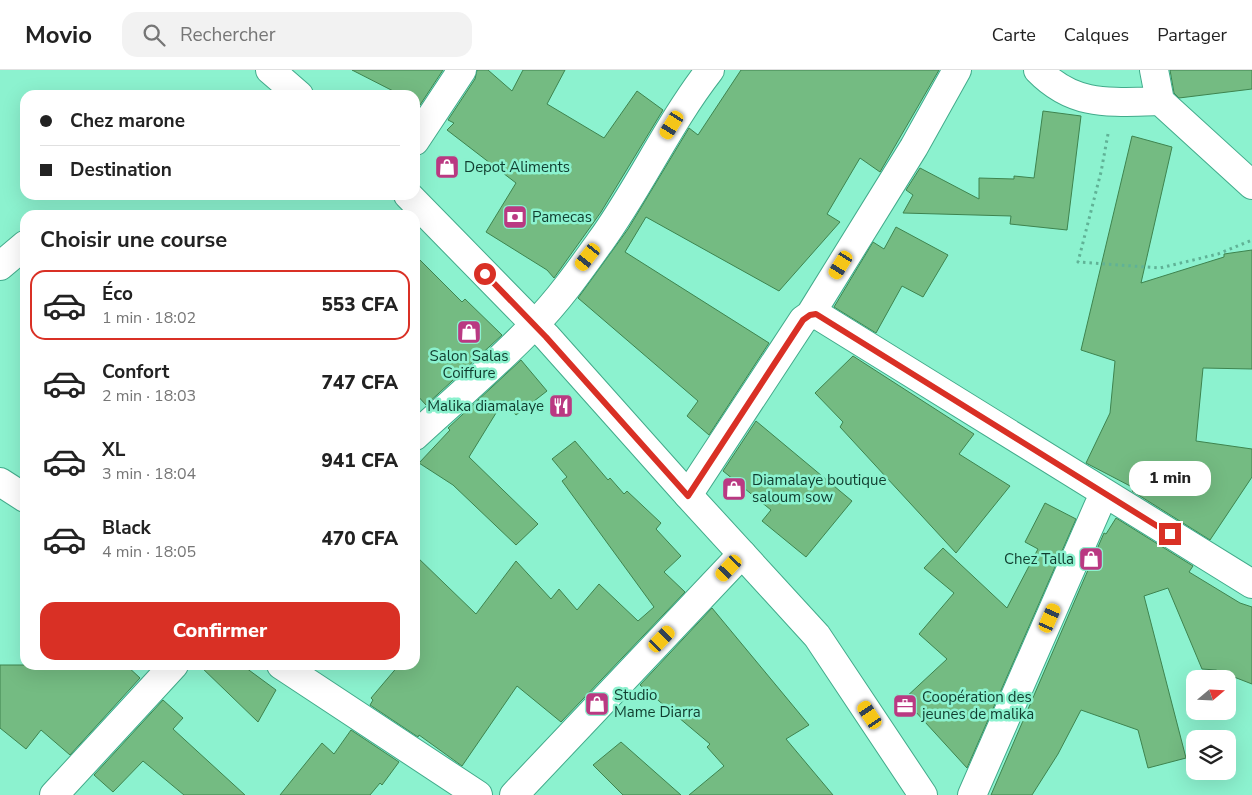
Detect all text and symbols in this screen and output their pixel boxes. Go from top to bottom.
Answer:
search box [122,12,472,57]
text: Movio [25,19,92,51]
icon: search [140,21,168,49]
text: Rechercher [180,22,276,48]
text: Carte [992,23,1036,47]
text: Calques [1064,23,1129,47]
text: Partager [1157,23,1227,47]
text: Chez marone [70,108,185,134]
car [657,108,686,142]
shop icon: Depot Aliments [434,154,460,180]
text: Destination [70,157,172,183]
place label: Depot Aliments [464,157,570,177]
bank icon: Pamecas [502,204,528,230]
place label: Pamecas [532,207,592,227]
text: Choisir une course [40,225,227,255]
car [572,241,603,273]
car [826,248,855,282]
route start [474,263,496,285]
text: Éco [102,281,133,307]
icon: car [42,283,87,328]
text: 553 CFA [321,292,398,318]
text: 1 min · 18:02 [102,307,196,329]
shop icon: Salon Salas Coiffure [456,319,482,345]
place label: Salon Salas Coiffure [429,346,509,383]
text: Confort [102,359,169,385]
icon: car [42,361,87,406]
text: 747 CFA [321,370,398,396]
text: 2 min · 18:03 [102,385,196,407]
restaurant icon: Malika diamalaye [548,393,574,419]
place label: Malika diamalaye [427,396,544,416]
text: XL [102,437,125,463]
icon: car [42,439,87,484]
text: 941 CFA [321,448,398,474]
callout: 1 min [1129,462,1211,496]
text: 3 min · 18:04 [102,463,196,485]
text: 1 min [1149,467,1191,489]
place label: Diamalaye boutique saloum sow [752,470,886,507]
shop icon: Diamalaye boutique saloum sow [721,476,747,502]
text: Black [102,515,151,541]
icon: car [42,517,87,562]
route end [1159,523,1181,545]
text: 470 CFA [321,526,398,552]
text: 4 min · 18:05 [102,541,196,563]
shop icon: Chez Talla [1078,546,1104,572]
place label: Chez Talla [1004,549,1074,569]
car [713,552,744,584]
car [1037,601,1062,635]
button: Confirmer [40,602,400,660]
car [646,623,677,655]
north arrow [1186,670,1236,720]
map controls [1186,670,1236,780]
place label: Studio Mame Diarra [614,685,701,722]
place label: Coopération des jeunes de malika [921,687,1034,724]
shop icon: Studio Mame Diarra [584,691,610,717]
office icon: Coopération des jeunes de malika [892,693,918,719]
car [855,698,884,732]
button: layers [1186,730,1236,780]

